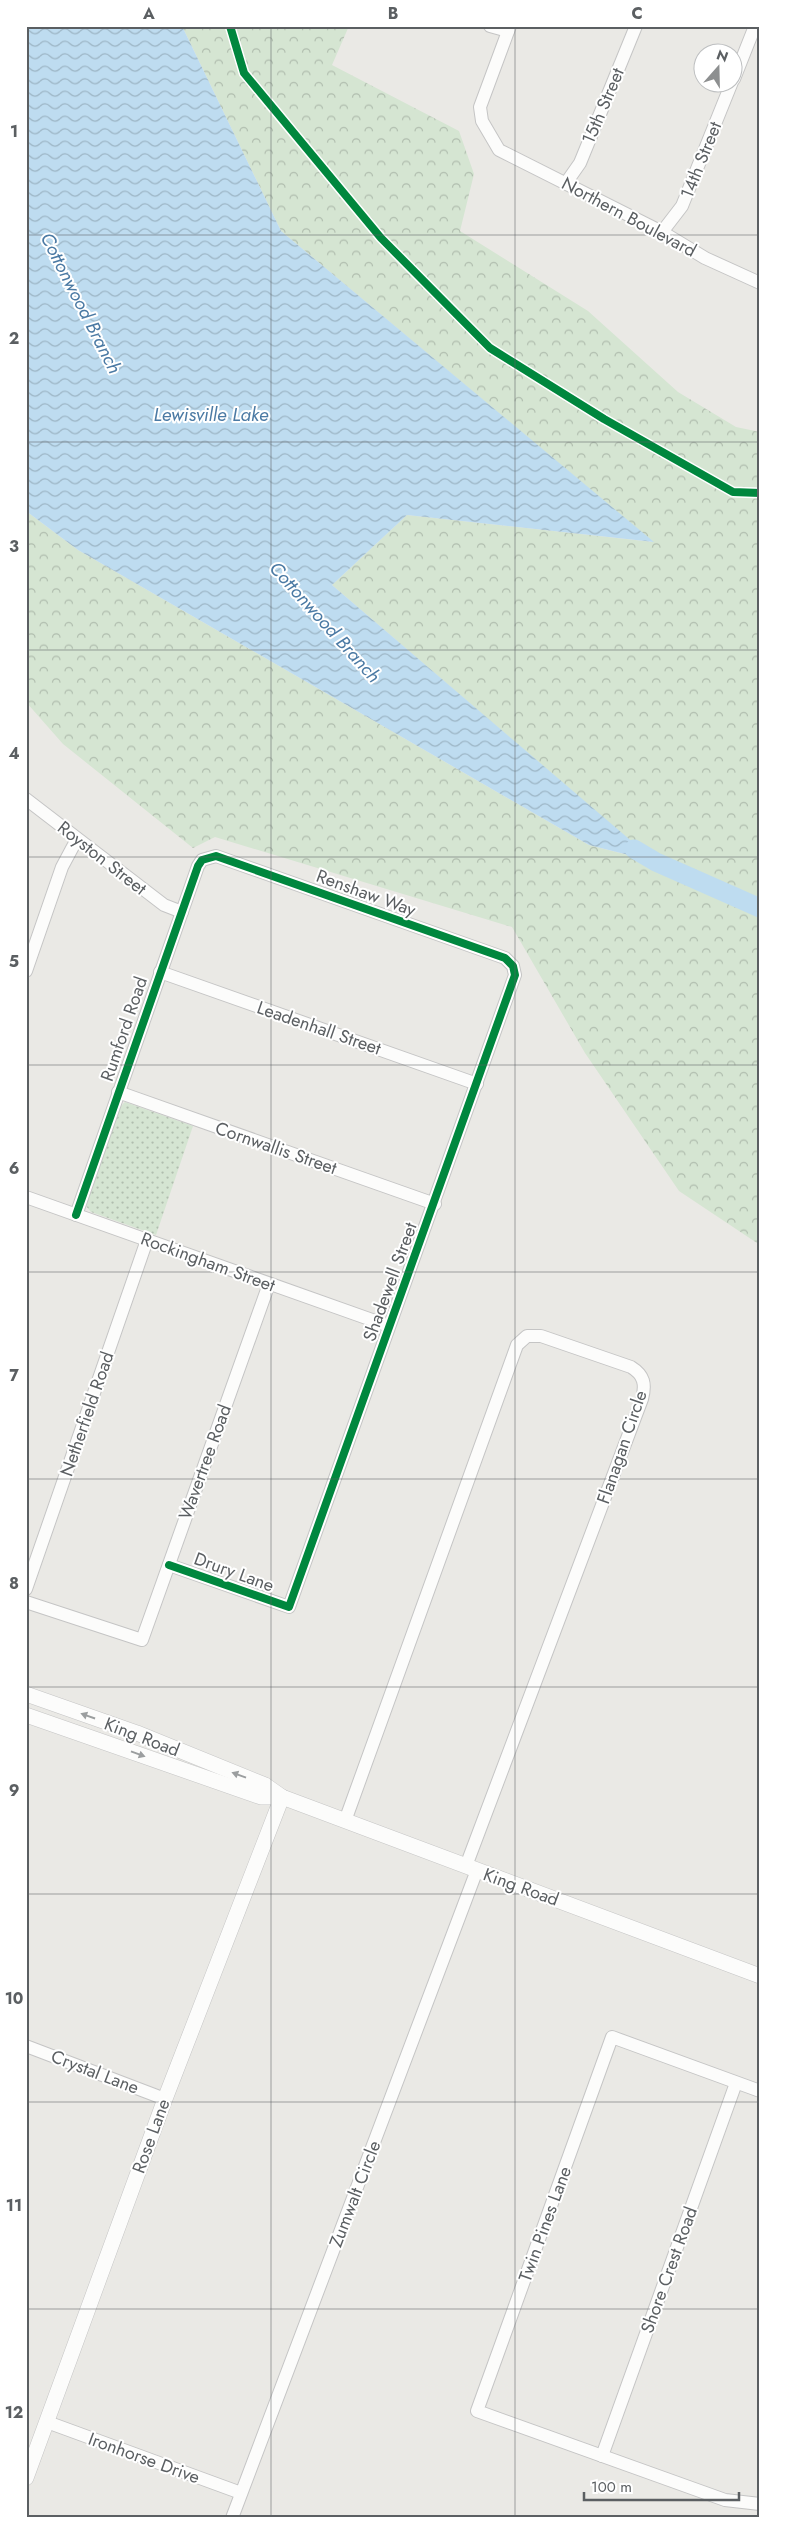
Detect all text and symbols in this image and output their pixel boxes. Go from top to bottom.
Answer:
text: A [142,2,155,25]
text: B [388,2,398,25]
text: C [631,2,643,25]
north arrow [694,42,744,92]
text: N [714,44,731,67]
street label: 15th Street [575,63,631,148]
street label: 14th Street [674,117,728,202]
text: 1 [10,120,18,143]
street label: Northern Boulevard [557,170,701,264]
water label: Cottonwood Branch [34,228,128,378]
text: 2 [9,327,19,350]
water label: Lewisville Lake [154,401,269,428]
text: 3 [9,535,19,558]
water label: Cottonwood Branch [263,555,387,689]
text: 4 [8,742,20,765]
street label: Royston Street [52,815,153,902]
street label: Renshaw Way [313,863,419,923]
text: 5 [9,950,19,973]
street label: Rumford Road [94,973,154,1085]
street label: Leadenhall Street [253,995,385,1062]
street label: Cornwallis Street [212,1115,341,1181]
text: 6 [9,1157,19,1180]
street label: Shadewell Street [356,1218,424,1345]
street label: Rockingham Street [137,1226,279,1299]
street label: Netherfield Road [54,1348,120,1480]
text: 7 [9,1364,19,1387]
street label: Flanagan Circle [590,1387,654,1507]
street label: Wavertree Road [172,1401,238,1523]
street label: Drury Lane [190,1546,278,1598]
text: 8 [9,1572,19,1595]
street label: King Road [101,1711,183,1763]
one-way arrow [80,1712,95,1720]
one-way arrow [131,1751,146,1758]
one-way arrow [231,1771,246,1779]
text: 9 [9,1779,19,1802]
street label: King Road [480,1861,562,1913]
text: 10 [5,1987,23,2010]
street label: Crystal Lane [47,2043,143,2101]
street label: Rose Lane [126,2095,176,2177]
street label: Zumwalt Circle [323,2137,387,2251]
street label: Twin Pines Lane [512,2163,578,2285]
text: 11 [6,2194,22,2217]
street label: Shore Crest Road [634,2203,704,2337]
text: 12 [5,2401,23,2424]
street label: Ironhorse Drive [85,2426,203,2490]
scale bar [584,2469,738,2501]
text: 100 m [591,2476,632,2498]

